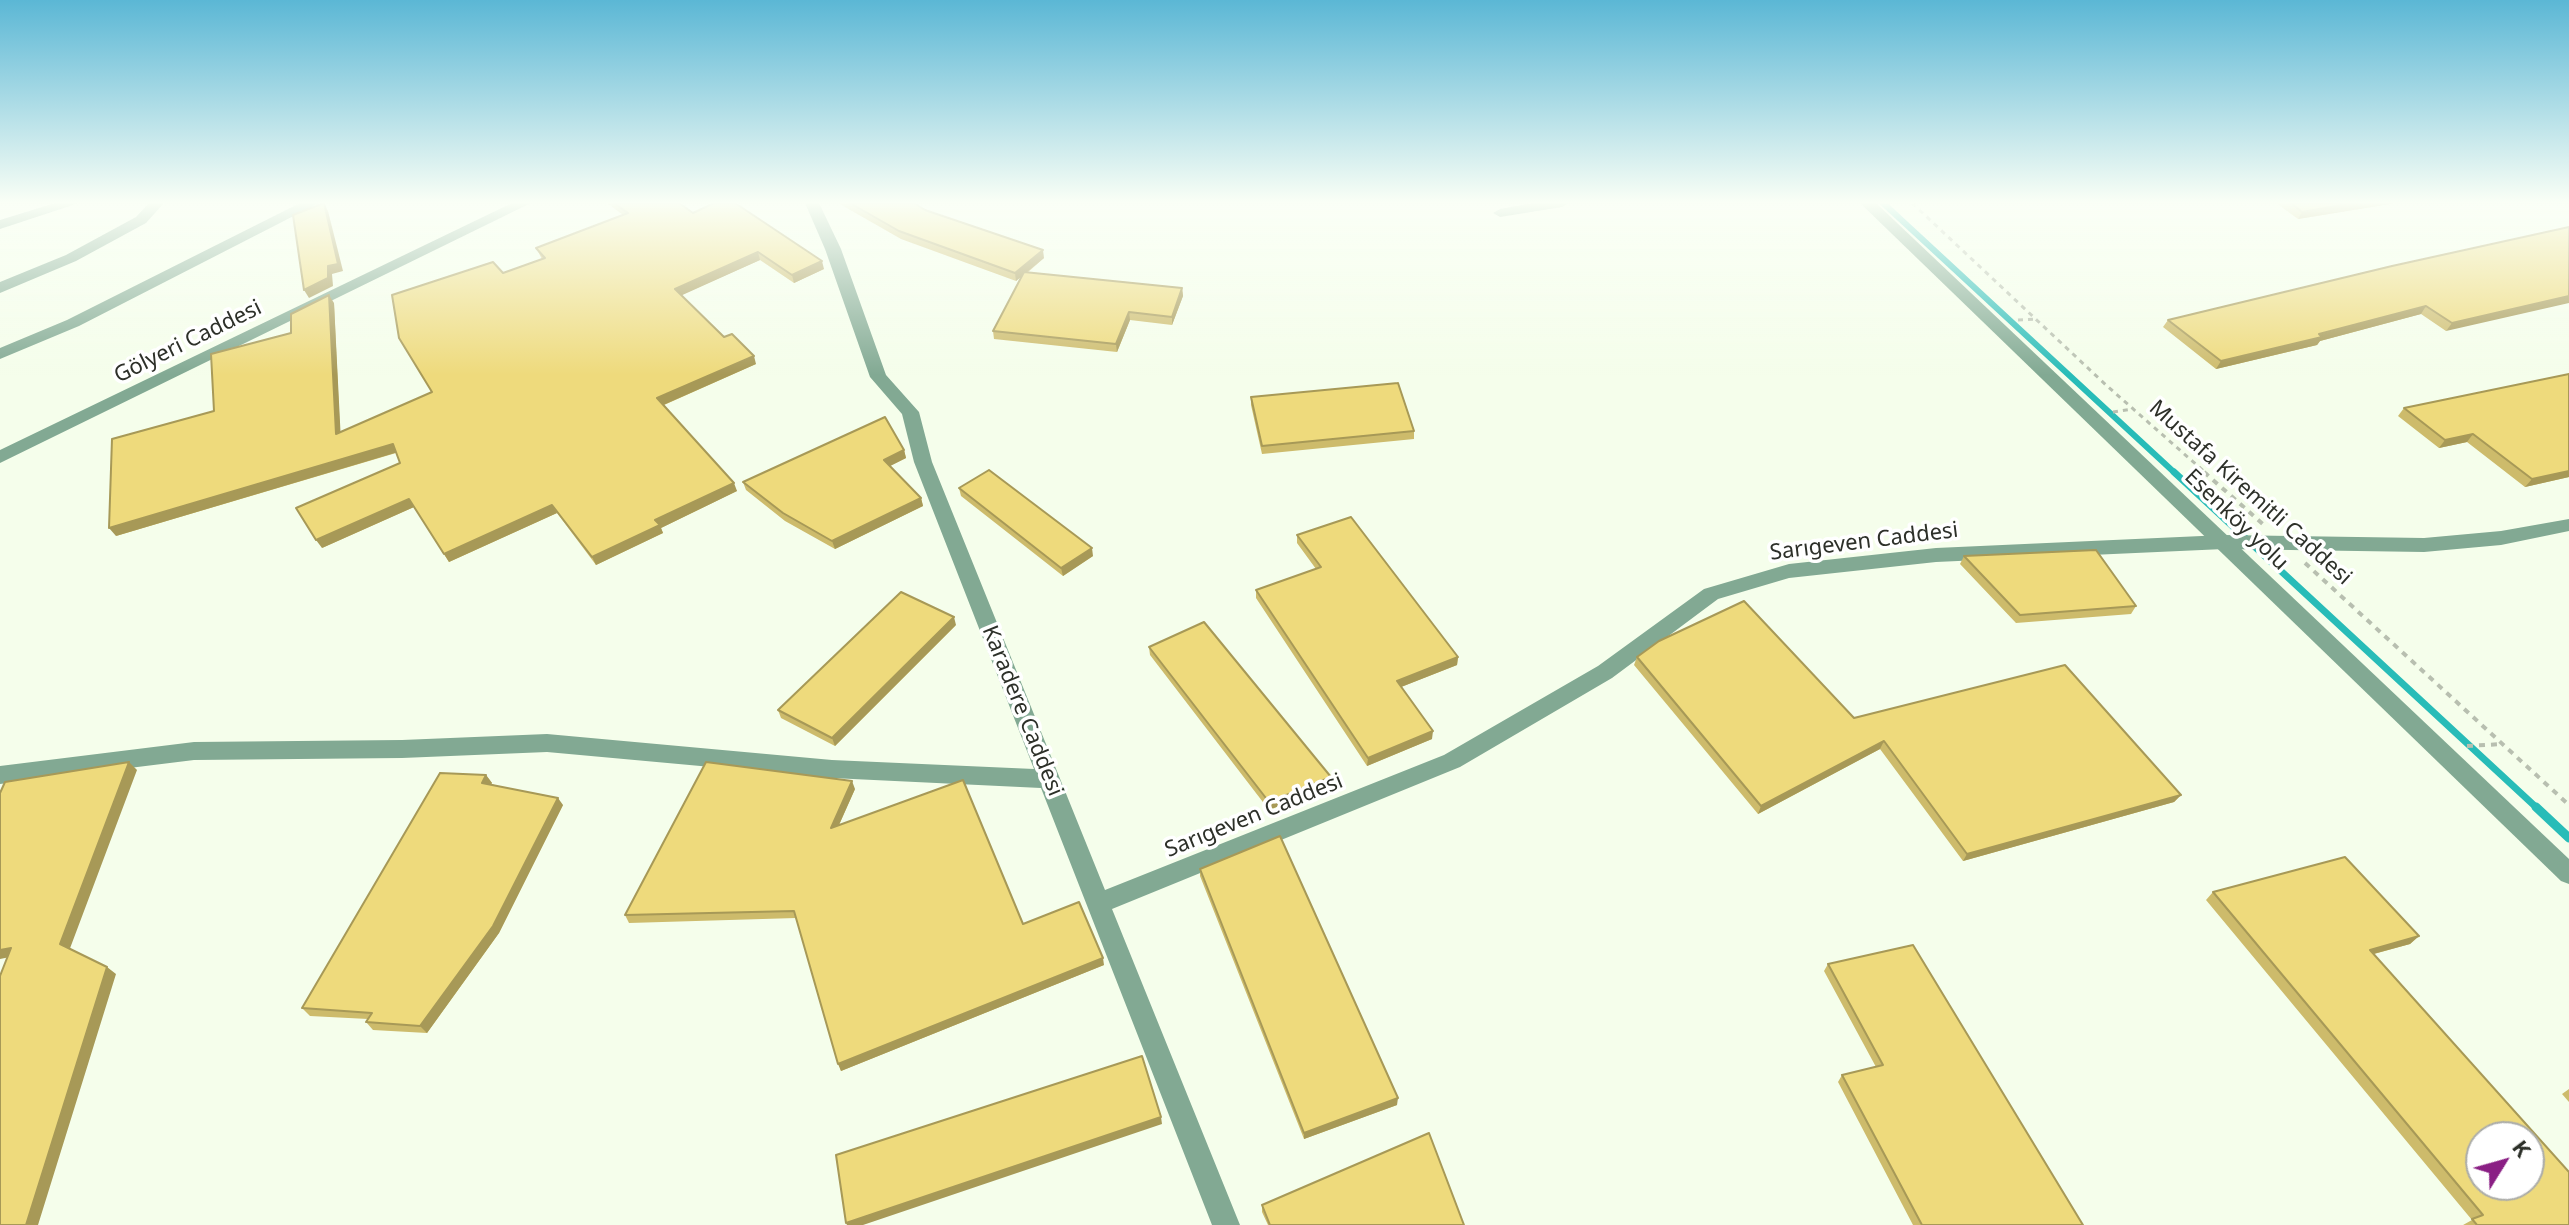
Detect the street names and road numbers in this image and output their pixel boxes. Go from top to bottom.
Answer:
street label: Gölyeri Caddesi [110,295,266,389]
street label: Mustafa Kiremitli Caddesi [2143,395,2357,591]
street label: Esenköy yolu [2179,464,2293,576]
street label: Sarıgeven Caddesi [1768,517,1960,567]
street label: Karadere Caddesi [976,622,1068,800]
street label: Sarıgeven Caddesi [1161,768,1347,864]

